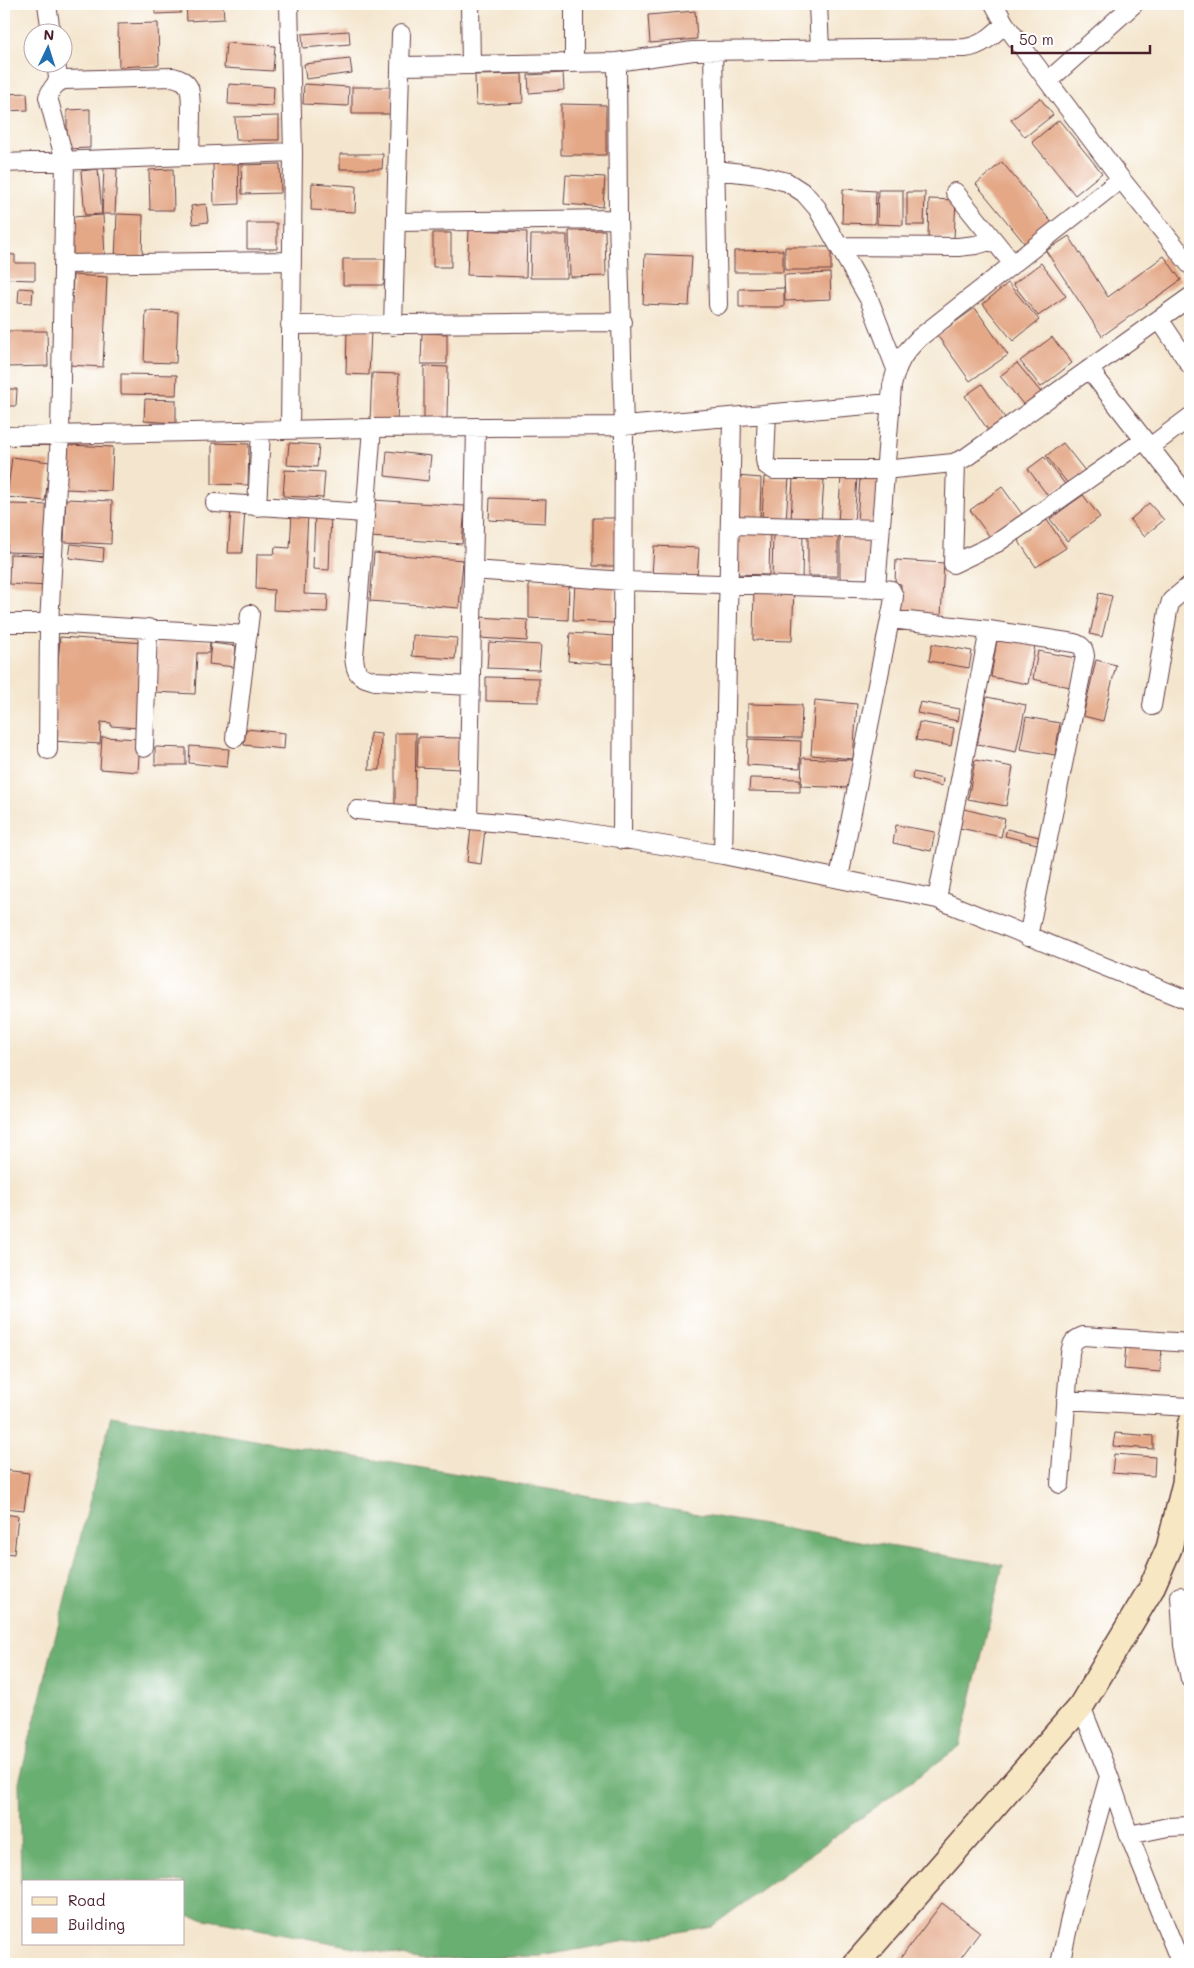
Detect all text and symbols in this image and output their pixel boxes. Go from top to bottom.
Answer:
north arrow [22,22,72,72]
scale bar [1012,22,1149,54]
text: N [43,25,55,44]
text: 50 m [1019,29,1054,49]
legend [22,1880,185,1946]
text: Road [68,1890,105,1910]
text: Building [68,1914,125,1934]

